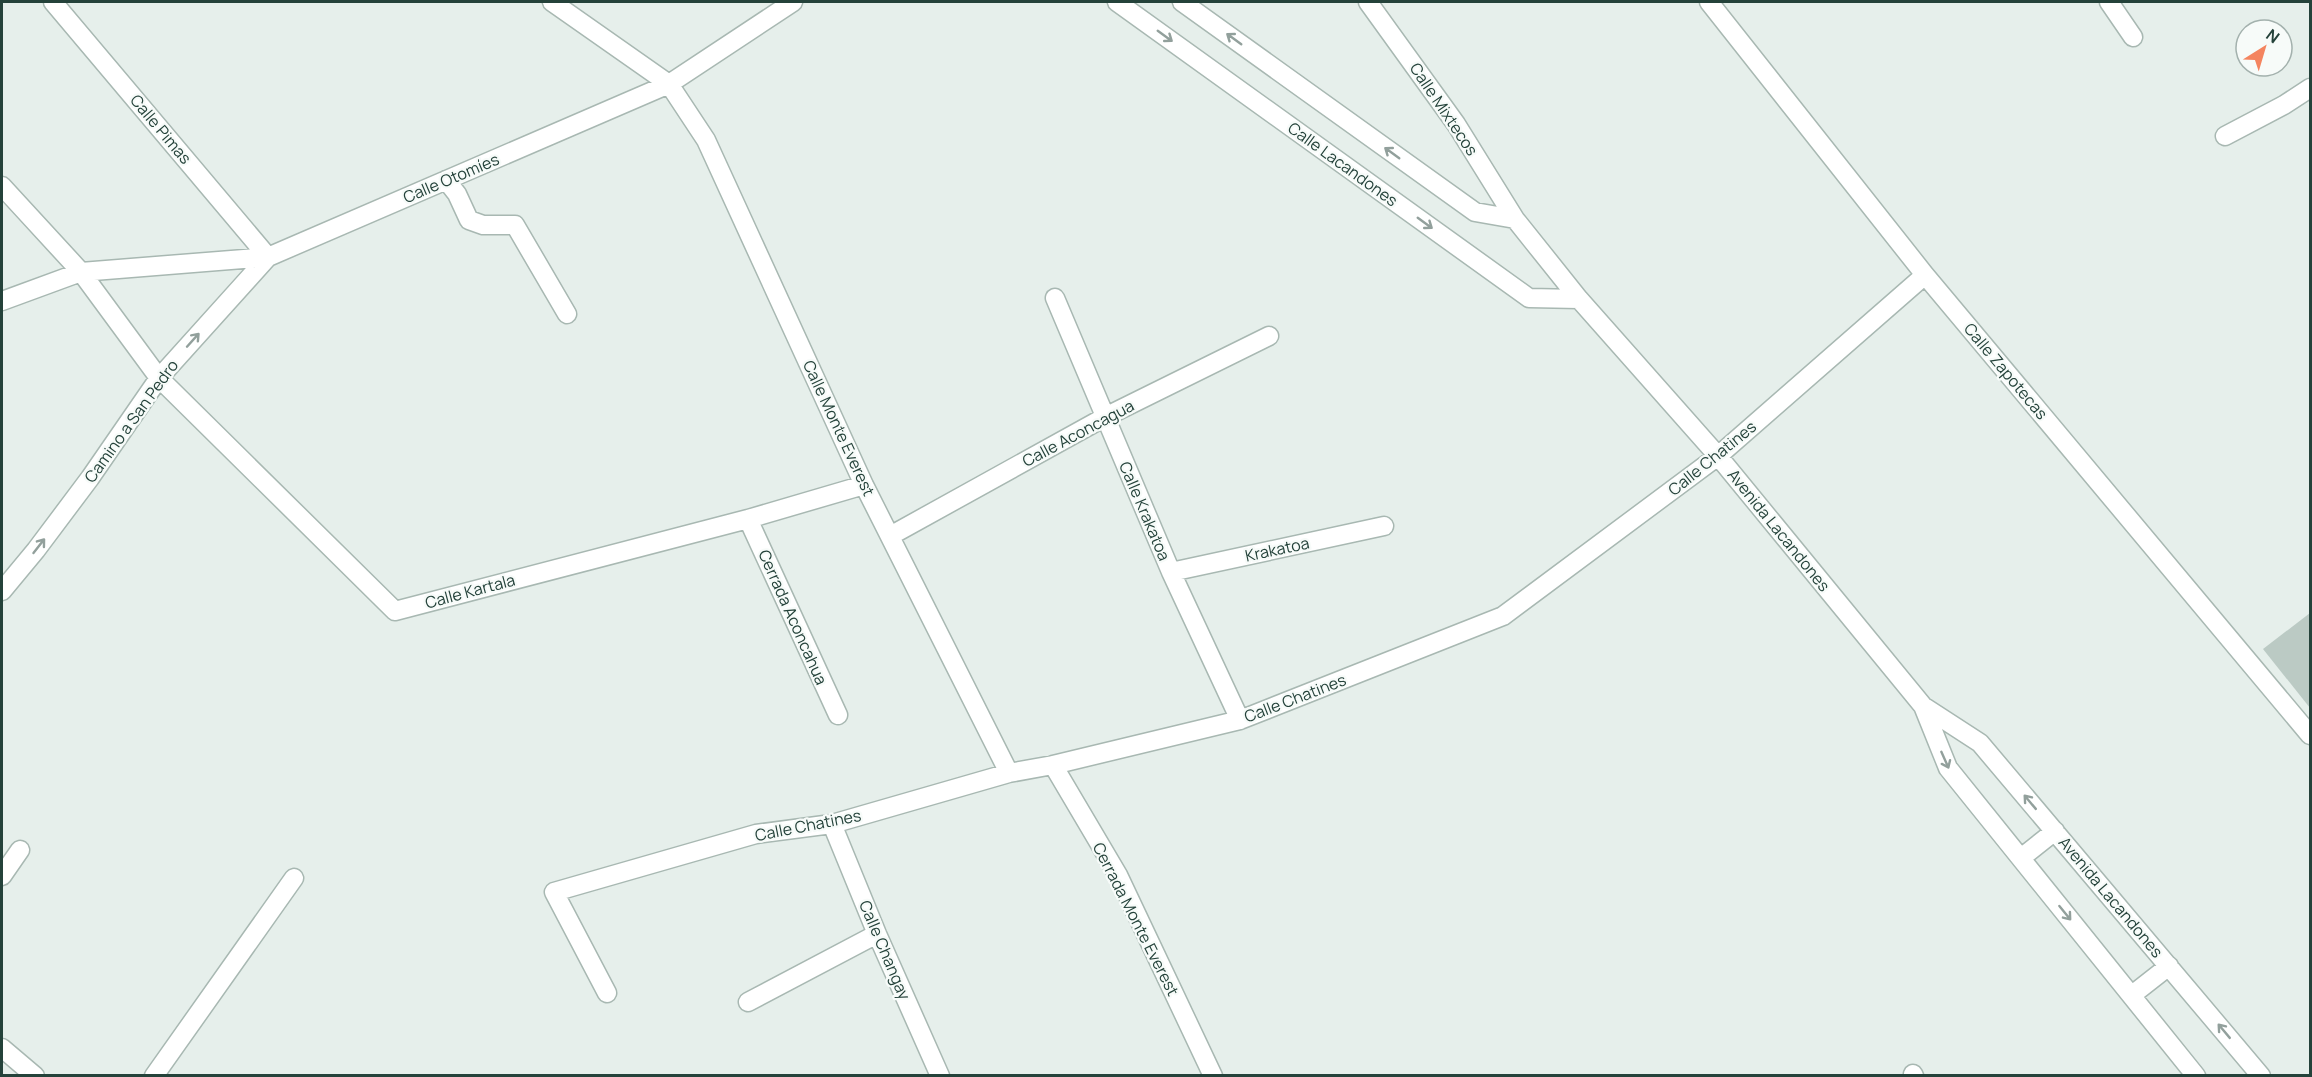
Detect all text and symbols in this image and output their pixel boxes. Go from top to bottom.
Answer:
north arrow [2234,18,2294,78]
text: N [2262,24,2284,48]
one-way arrow [1156,30,1172,42]
one-way arrow [1226,33,1242,45]
street label: Calle Mixtecos [1405,58,1483,160]
street label: Calle Pimas [125,90,197,168]
street label: Calle Lacandones [1284,117,1402,211]
one-way arrow [1385,146,1401,159]
street label: Calle Otomíes [400,148,502,208]
one-way arrow [1417,217,1433,229]
street label: Calle Zapotecas [1959,318,2053,424]
one-way arrow [186,332,200,347]
street label: Camino a San Pedro [79,355,183,487]
street label: Calle Monte Everest [798,357,880,499]
street label: Calle Aconcagua [1018,394,1138,472]
street label: Calle Chatines [1663,416,1761,500]
street label: Calle Krakatoa [1114,458,1176,564]
street label: Avenida Lacandones [1723,464,1835,596]
street label: Krakatoa [1243,531,1311,567]
one-way arrow [32,538,45,554]
street label: Cerrada Aconcahua [753,546,833,688]
street label: Calle Kartala [423,568,517,614]
street label: Calle Chatines [1241,668,1349,728]
one-way arrow [1940,750,1951,768]
one-way arrow [2023,795,2037,810]
street label: Calle Chatines [753,804,863,846]
street label: Avenida Lacandones [2054,832,2168,962]
street label: Cerrada Monte Everest [1088,838,1184,1000]
street label: Calle Changay [854,897,916,1004]
one-way arrow [2059,905,2072,921]
one-way arrow [2217,1024,2231,1039]

